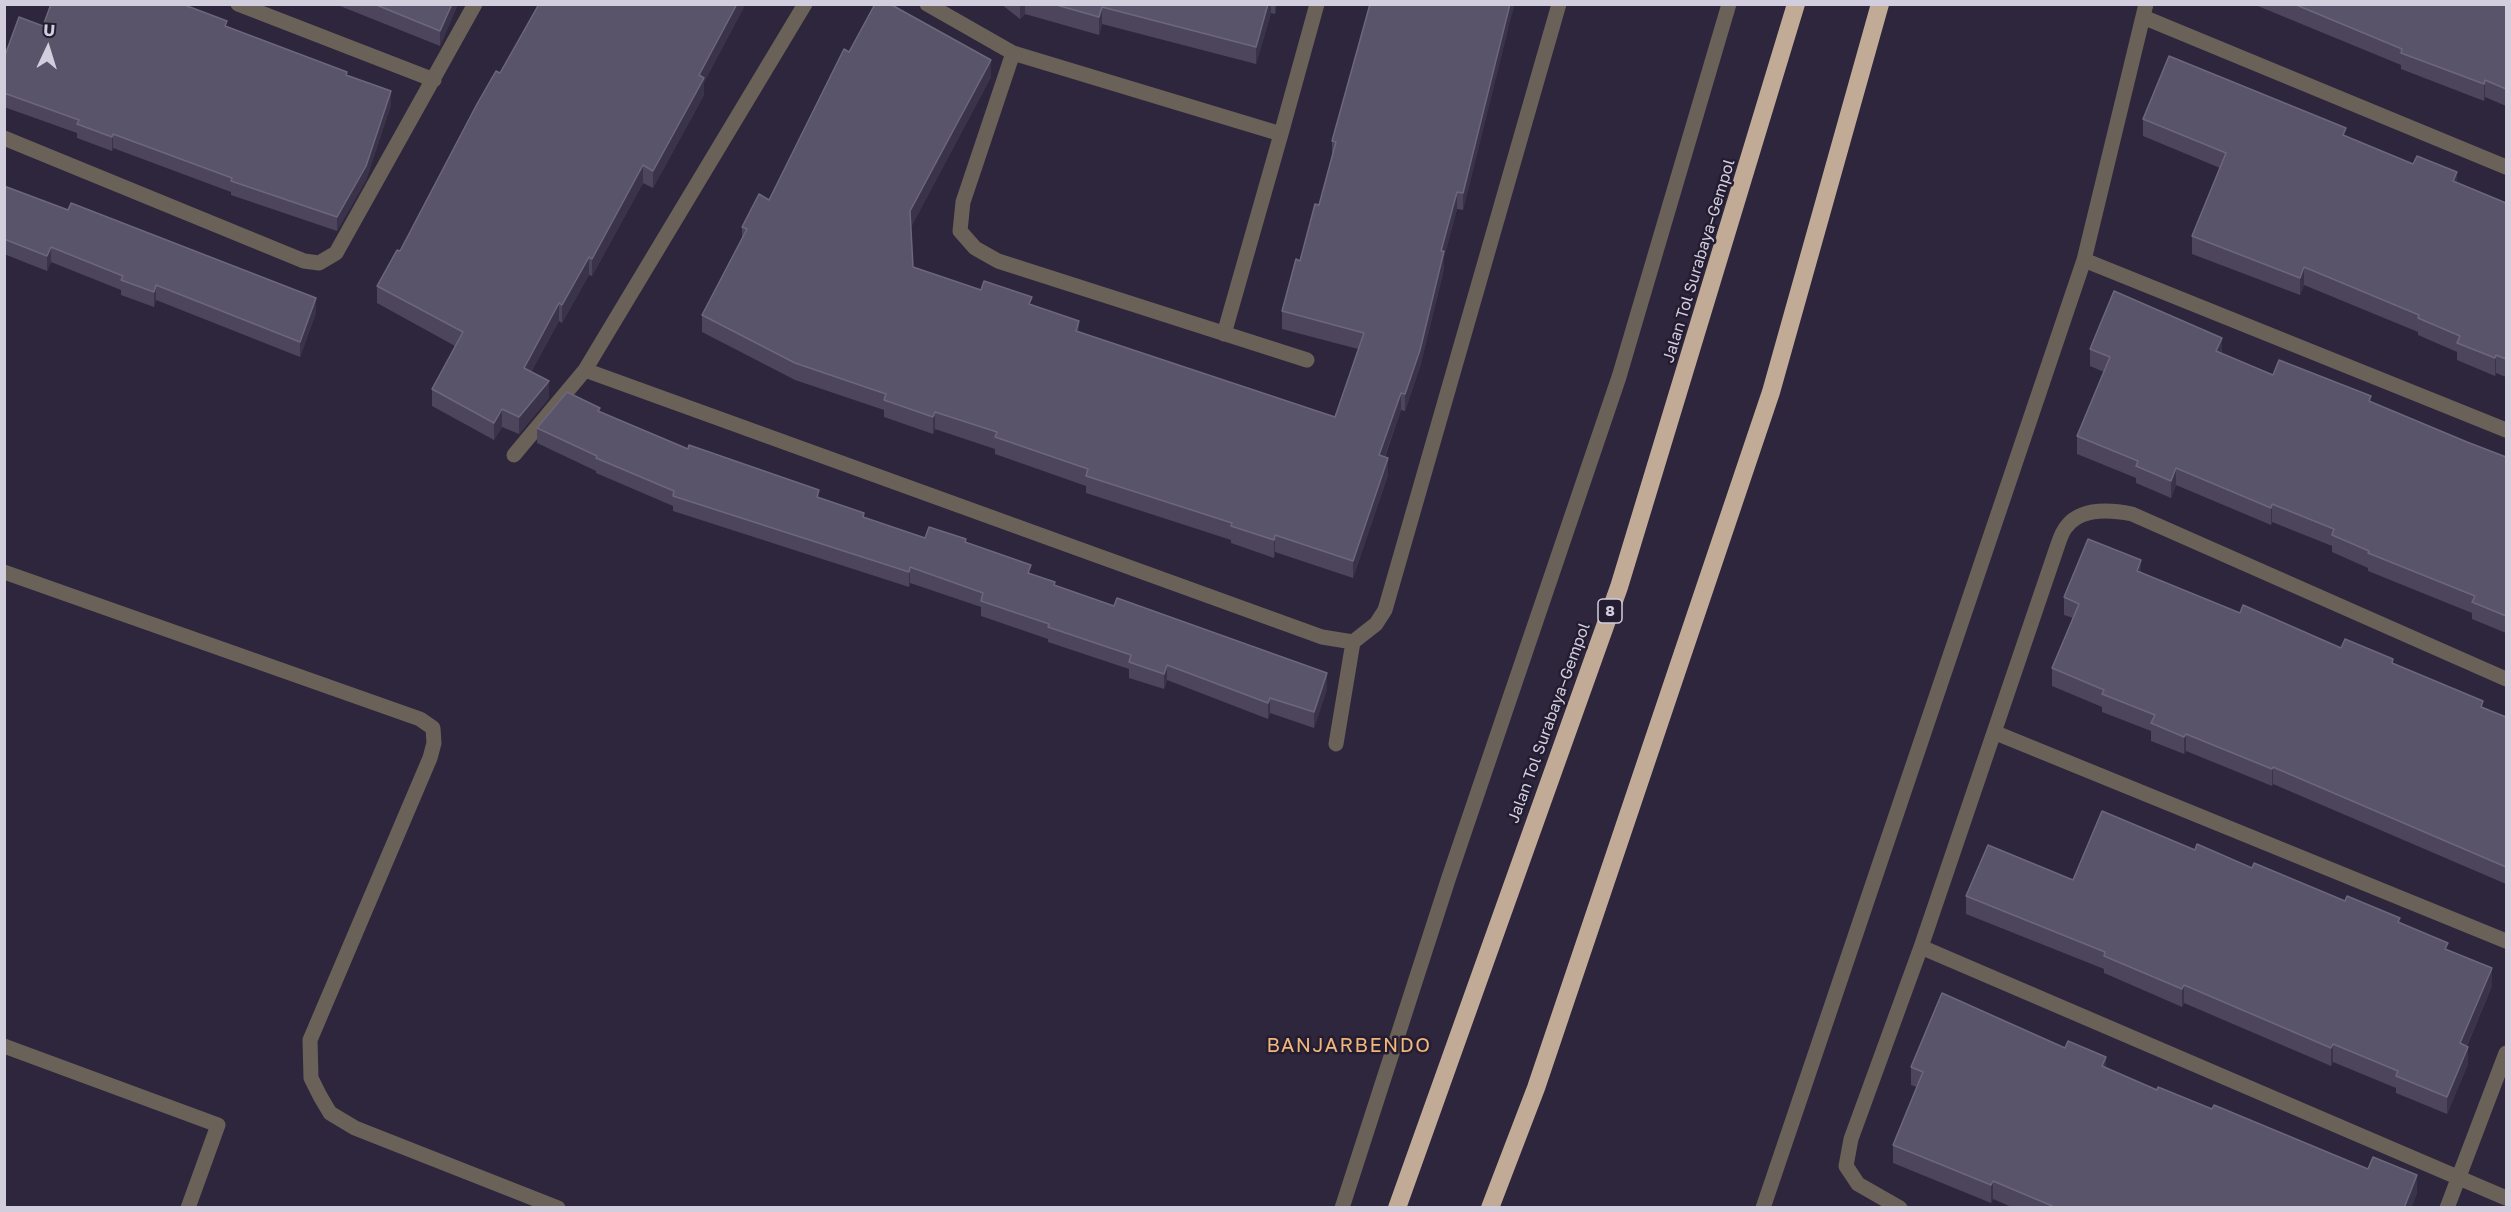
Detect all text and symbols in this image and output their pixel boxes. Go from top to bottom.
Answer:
north arrow [18,18,78,78]
text: U [43,20,56,40]
street label: Jalan Tol Surabaya–Gempol [1659,157,1739,365]
road number: 8 [1598,599,1622,623]
street label: Jalan Tol Surabaya–Gempol [1504,620,1594,826]
district label: BANJARBENDO [1266,1034,1432,1058]

